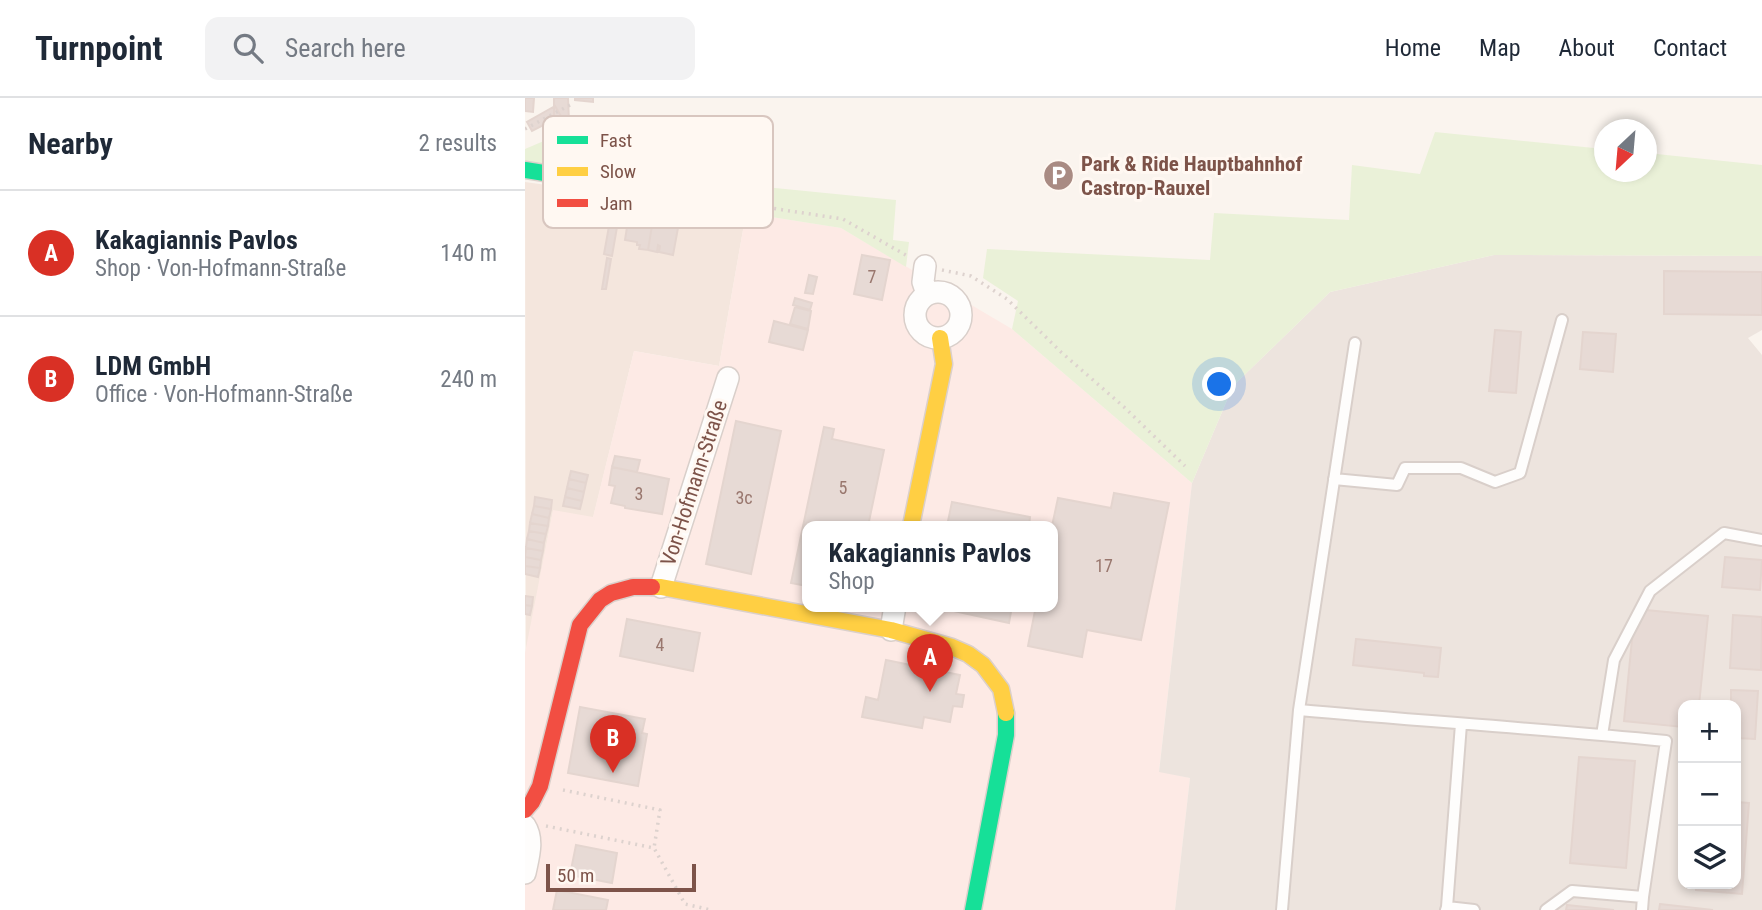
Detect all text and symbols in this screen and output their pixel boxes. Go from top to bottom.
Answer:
search box [205,17,695,80]
text: Turnpoint [35,29,163,68]
icon: search [229,29,267,67]
text: Search here [285,33,406,63]
text: Home [1385,34,1441,62]
text: Map [1479,34,1521,62]
text: About [1559,34,1615,62]
text: Contact [1653,34,1727,62]
legend [543,116,773,228]
north arrow [1594,119,1657,182]
text: Nearby [28,126,113,161]
text: Fast [600,129,632,152]
text: 2 results [419,130,497,157]
place label: Park & Ride Hauptbahnhof Castrop-Rauxel [1081,152,1302,200]
parking icon: Park & Ride Hauptbahnhof Castrop-Rauxel [1041,159,1075,193]
text: Slow [600,160,636,183]
text: Jam [600,192,633,215]
text: Kakagiannis Pavlos [95,225,298,255]
text: A [44,240,58,267]
text: 140 m [440,240,497,267]
text: Shop · Von-Hofmann-Straße [95,255,346,282]
house number: 7 [868,266,877,287]
text: LDM GmbH [95,351,211,381]
text: B [45,366,57,393]
text: 240 m [440,366,497,393]
your location [1202,367,1236,401]
text: Office · Von-Hofmann-Straße [95,381,353,408]
street label: Von-Hofmann-Straße [656,397,732,569]
house number: 5 [839,477,848,498]
house number: 3 [635,483,643,504]
house number: 3c [735,487,753,508]
popup [802,521,1058,612]
text: Kakagiannis Pavlos [829,538,1031,568]
house number: 17 [1095,555,1113,576]
text: Shop [829,568,875,595]
house number: 4 [656,634,665,655]
pin: A [907,634,953,692]
map controls [1678,700,1741,889]
button: + [1678,700,1741,763]
pin: B [590,715,636,773]
button: − [1678,763,1741,826]
button: layers [1678,826,1741,889]
scale bar [546,861,697,893]
text: 50 m [557,864,594,887]

